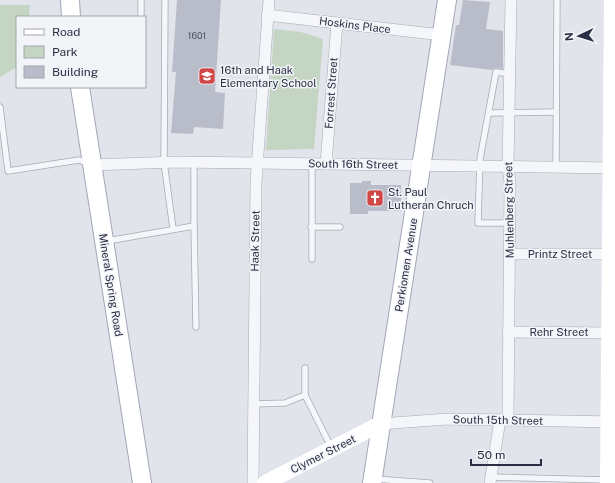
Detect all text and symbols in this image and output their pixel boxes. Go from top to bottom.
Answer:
street label: Hoskins Place [318,15,392,35]
legend [16,16,146,88]
north arrow [559,16,599,56]
text: Road [52,25,80,39]
house number: 1601 [188,30,206,41]
text: N [563,32,575,41]
text: Park [52,45,78,59]
street label: Forrest Street [323,57,339,129]
place label: 16th and Haak Elementary School [220,64,317,89]
text: Building [52,65,98,79]
school or university icon: 16th and Haak Elementary School [197,66,217,86]
street label: South 16th Street [308,157,398,171]
street label: Muhlenberg Street [502,162,516,258]
place label: St. Paul Lutheran Chruch [388,186,474,211]
church icon: St. Paul Lutheran Chruch [365,188,385,208]
street label: Haak Street [248,210,262,272]
street label: Perkiomen Avenue [393,217,419,313]
street label: Mineral Spring Road [97,233,125,337]
street label: Printz Street [528,248,592,260]
street label: Rehr Street [530,326,588,338]
street label: South 15th Street [453,413,543,427]
street label: Clymer Street [288,432,358,476]
scale bar [471,441,541,467]
text: 50 m [477,448,505,462]

